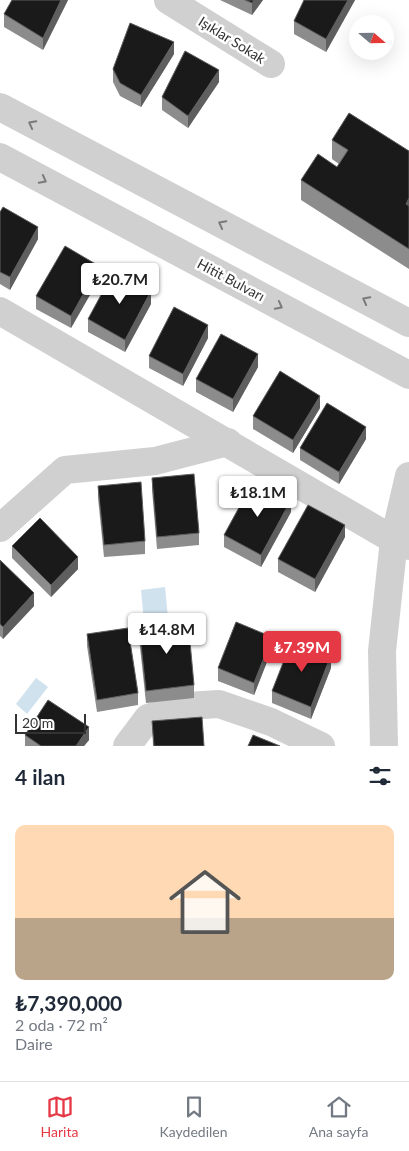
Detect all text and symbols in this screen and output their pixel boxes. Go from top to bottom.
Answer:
street label: Işıklar Sokak [196,12,270,67]
north arrow [349,15,394,60]
map controls [349,15,394,60]
one-way arrow [28,120,37,130]
one-way arrow [38,174,47,184]
one-way arrow [218,220,227,230]
street label: Hitit Bulvarı [195,255,268,304]
pin: ₺20.7M [79,262,161,305]
text: ₺20.7M [92,269,148,288]
one-way arrow [362,296,371,306]
one-way arrow [274,299,283,309]
pin: ₺18.1M [217,476,299,518]
text: ₺18.1M [230,482,286,501]
pin: ₺14.8M [126,612,208,655]
text: ₺14.8M [139,619,195,638]
pin: ₺7.39M [261,630,343,673]
text: ₺7.39M [274,637,330,656]
scale bar [15,711,86,734]
text: 20 m [22,714,53,731]
icon: filters [366,762,394,790]
text: 4 ilan [15,764,65,789]
icon: home [160,857,250,947]
text: ₺7,390,000 [15,990,122,1015]
text: 2 oda · 72 m² [15,1015,108,1034]
text: Daire [15,1034,53,1053]
tab: Harita [41,1093,78,1140]
tab: Kaydedilen [160,1093,228,1140]
tab: Ana sayfa [309,1093,368,1140]

